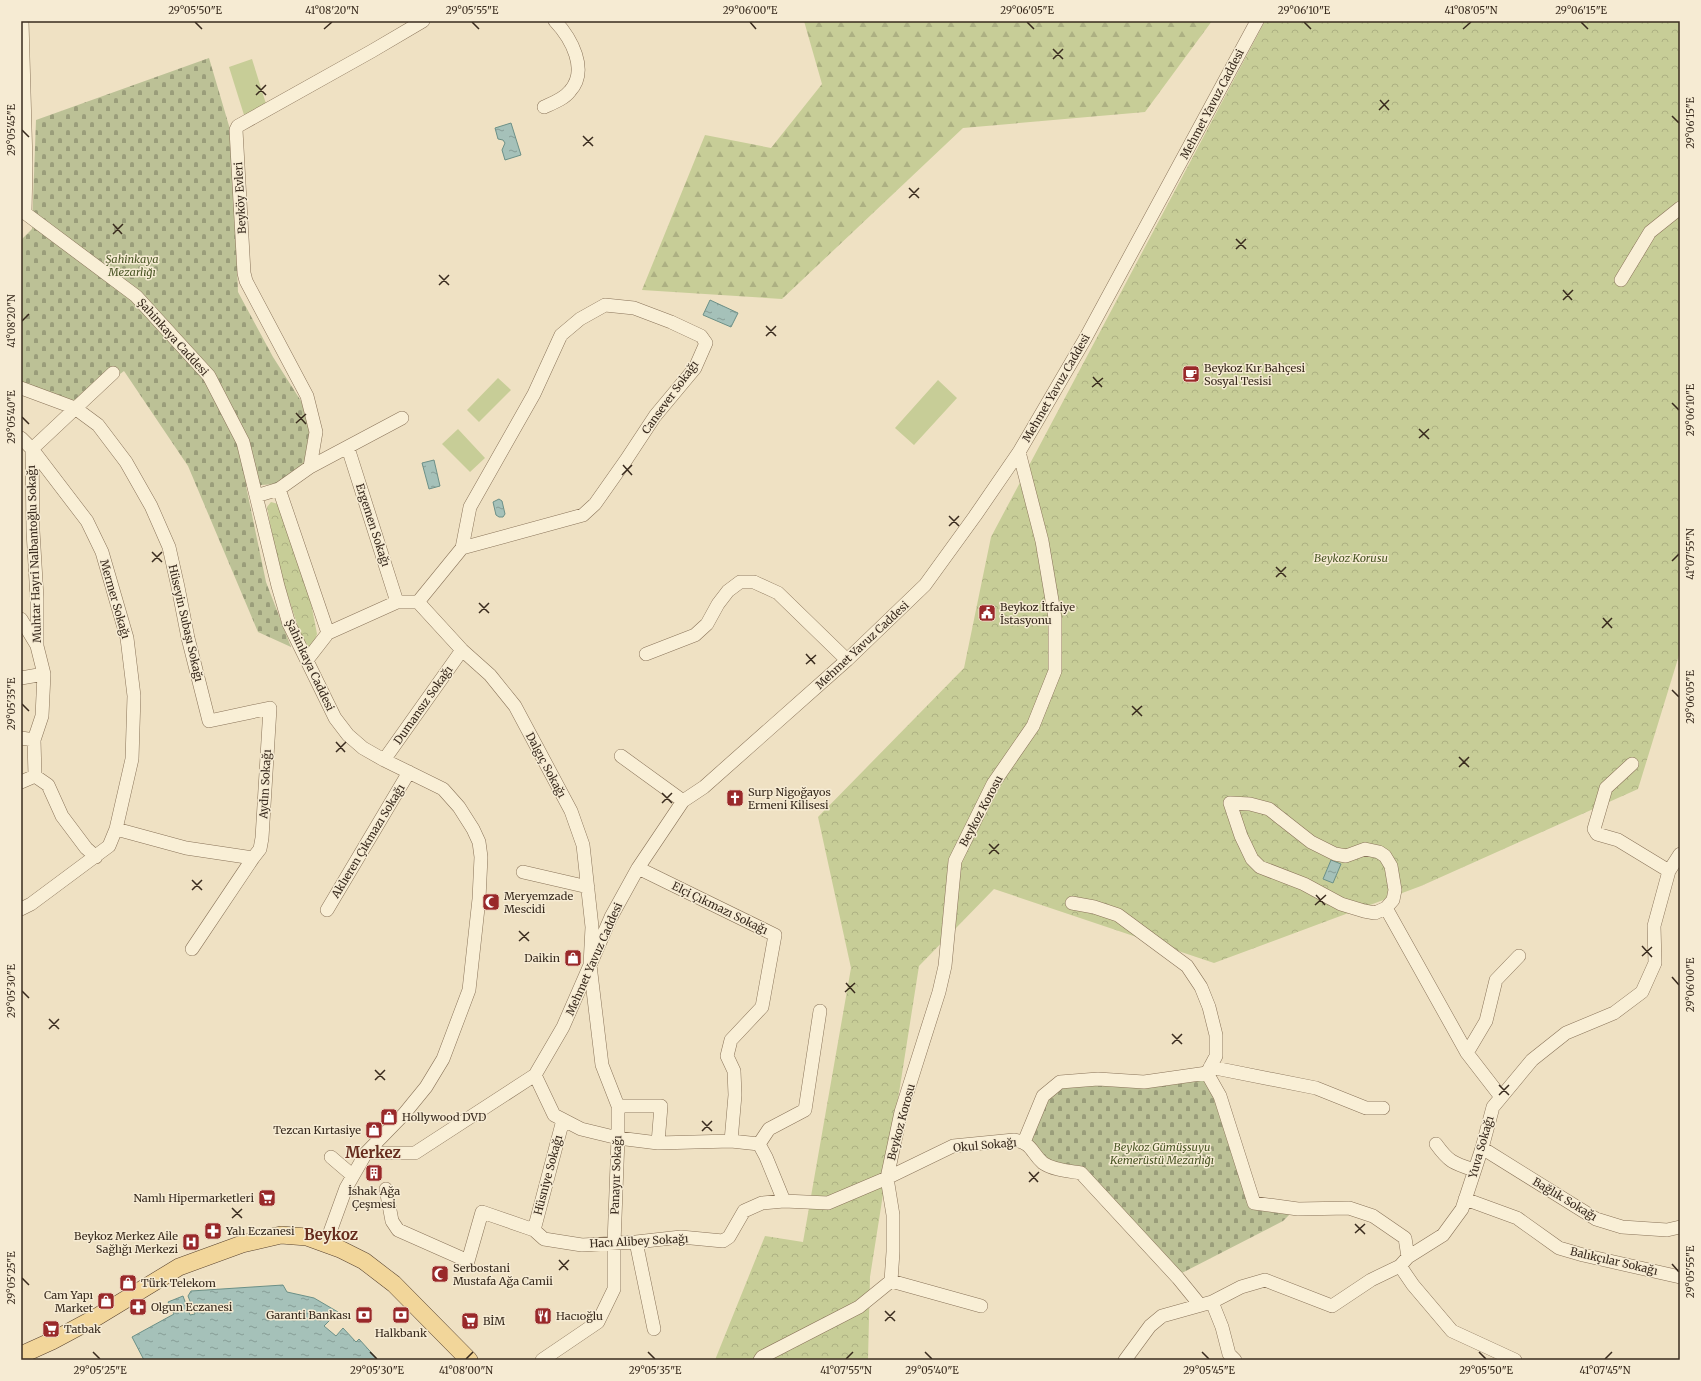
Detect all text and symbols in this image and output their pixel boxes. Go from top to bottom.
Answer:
text: 29°05'50"E [168,4,223,17]
text: 41°08'20"N [305,4,359,17]
text: 29°05'55"E [446,4,499,17]
text: 29°06'00"E [723,4,778,17]
text: 29°06'05"E [1000,4,1054,17]
text: 29°06'10"E [1278,4,1331,17]
text: 41°08'05"N [1444,4,1498,17]
text: 29°06'15"E [1555,4,1608,17]
street label: Mehmet Yavuz Caddesi [1177,46,1247,161]
text: 29°06'15"E [1684,96,1697,149]
text: 29°05'45"E [5,103,18,156]
street label: Beyköy Evleri [231,161,249,234]
park label: Şahinkaya Mezarlığı [105,252,159,279]
text: 41°08'20"N [5,294,18,348]
street label: Şahinkaya Caddesi [135,295,212,379]
street label: Mehmet Yavuz Caddesi [1019,331,1093,445]
street label: Cansever Sokağı [639,357,702,436]
place label: Beykoz Kır Bahçesi Sosyal Tesisi [1204,361,1306,388]
cafe icon: Beykoz Kır Bahçesi Sosyal Tesisi [1181,364,1201,384]
text: 29°06'10"E [1684,383,1697,436]
text: 29°05'40"E [5,390,18,444]
street label: Muhtar Hayri Nalbantoğlu Sokağı [24,464,44,643]
street label: Ergemen Sokağı [353,482,393,569]
text: 41°07'55"N [1684,528,1697,580]
park label: Beykoz Korusu [1314,551,1388,565]
street label: Mermer Sokağı [97,558,133,641]
street label: Hüseyin Subaşı Sokağı [166,563,206,683]
street label: Mehmet Yavuz Caddesi [812,598,912,692]
place label: Beykoz İtfaiye İstasyonu [1000,600,1075,627]
public building icon: Beykoz İtfaiye İstasyonu [977,603,997,623]
street label: Şahinkaya Caddesi [283,617,338,713]
street label: Dumansız Sokağı [391,663,456,747]
text: 29°06'05"E [1684,670,1697,724]
text: 29°05'35"E [5,677,18,730]
street label: Dalgıç Sokağı [523,730,569,801]
street label: Aydın Sokağı [256,748,274,820]
street label: Beykoz Korosu [956,773,1006,849]
street label: Aklıeren Çıkmazı Sokağı [328,781,408,901]
place label: Surp Nigoğayos Ermeni Kilisesi [748,785,831,812]
church icon: Surp Nigoğayos Ermeni Kilisesi [725,788,745,808]
street label: Elçi Çıkmazı Sokağı [670,879,771,937]
place label: Meryemzade Mescidi [504,889,573,916]
mosque icon: Meryemzade Mescidi [481,892,501,912]
street label: Mehmet Yavuz Caddesi [563,900,625,1018]
shop icon: Daikin [563,948,583,968]
place label: Daikin [524,951,561,965]
text: 29°06'00"E [1684,957,1697,1012]
text: 29°05'30"E [5,963,18,1018]
street label: Beykoz Korosu [884,1082,918,1162]
shop icon: Hollywood DVD [379,1107,399,1127]
place label: Hollywood DVD [402,1110,486,1124]
street label: Yuva Sokağı [1465,1114,1497,1181]
shop icon: Tezcan Kırtasiye [364,1120,384,1140]
place label: Tezcan Kırtasiye [273,1123,361,1137]
street label: Hüsniye Sokağı [531,1133,566,1217]
street label: Panayır Sokağı [608,1135,624,1215]
street label: Okul Sokağı [953,1135,1018,1155]
park label: Beykoz Gümüşsuyu Kemerüstü Mezarlığı [1109,1140,1214,1167]
district label: Merkez [345,1143,401,1162]
building icon: İshak Ağa Çeşmesi [364,1163,384,1183]
street label: Bağlık Sokağı [1530,1174,1600,1224]
place label: İshak Ağa Çeşmesi [348,1184,400,1211]
supermarket icon: Namlı Hipermarketleri [257,1188,277,1208]
place label: Namlı Hipermarketleri [133,1191,254,1205]
pharmacy icon: Yalı Eczanesi [203,1221,223,1241]
place label: Yalı Eczanesi [225,1224,295,1238]
district label: Beykoz [304,1225,358,1244]
place label: Beykoz Merkez Aile Sağlığı Merkezi [74,1229,178,1256]
street label: Hacı Alibey Sokağı [589,1231,689,1251]
hospital icon: Beykoz Merkez Aile Sağlığı Merkezi [181,1232,201,1252]
street label: Balıkçılar Sokağı [1569,1244,1660,1278]
text: 29°05'55"E [1684,1245,1697,1298]
text: 29°05'25"E [5,1251,18,1305]
place label: Serbostani Mustafa Ağa Camii [453,1261,553,1288]
mosque icon: Serbostani Mustafa Ağa Camii [430,1264,450,1284]
shop icon: Türk Telekom [118,1273,138,1293]
place label: Türk Telekom [141,1276,216,1290]
place label: Cam Yapı Market [44,1288,94,1315]
shop icon: Cam Yapı Market [96,1291,116,1311]
pharmacy icon: Olgun Eczanesi [128,1297,148,1317]
place label: Olgun Eczanesi [151,1300,233,1314]
bank icon: Garanti Bankası [354,1305,374,1325]
bank icon: Halkbank [391,1305,411,1325]
restaurant icon: Hacıoğlu [533,1306,553,1326]
place label: Garanti Bankası [266,1308,351,1322]
place label: Hacıoğlu [556,1309,603,1323]
supermarket icon: BİM [460,1311,480,1331]
place label: BİM [483,1314,505,1328]
supermarket icon: Tatbak [41,1319,61,1339]
place label: Tatbak [64,1322,101,1336]
place label: Halkbank [375,1326,427,1340]
text: 29°05'25"E [74,1364,127,1377]
text: 29°05'30"E [350,1364,405,1377]
text: 41°08'00"N [439,1364,493,1377]
text: 29°05'35"E [629,1364,682,1377]
text: 41°07'55"N [820,1364,872,1377]
text: 29°05'40"E [905,1364,959,1377]
text: 29°05'45"E [1183,1364,1236,1377]
text: 29°05'50"E [1459,1364,1514,1377]
text: 41°07'45"N [1580,1364,1631,1377]

